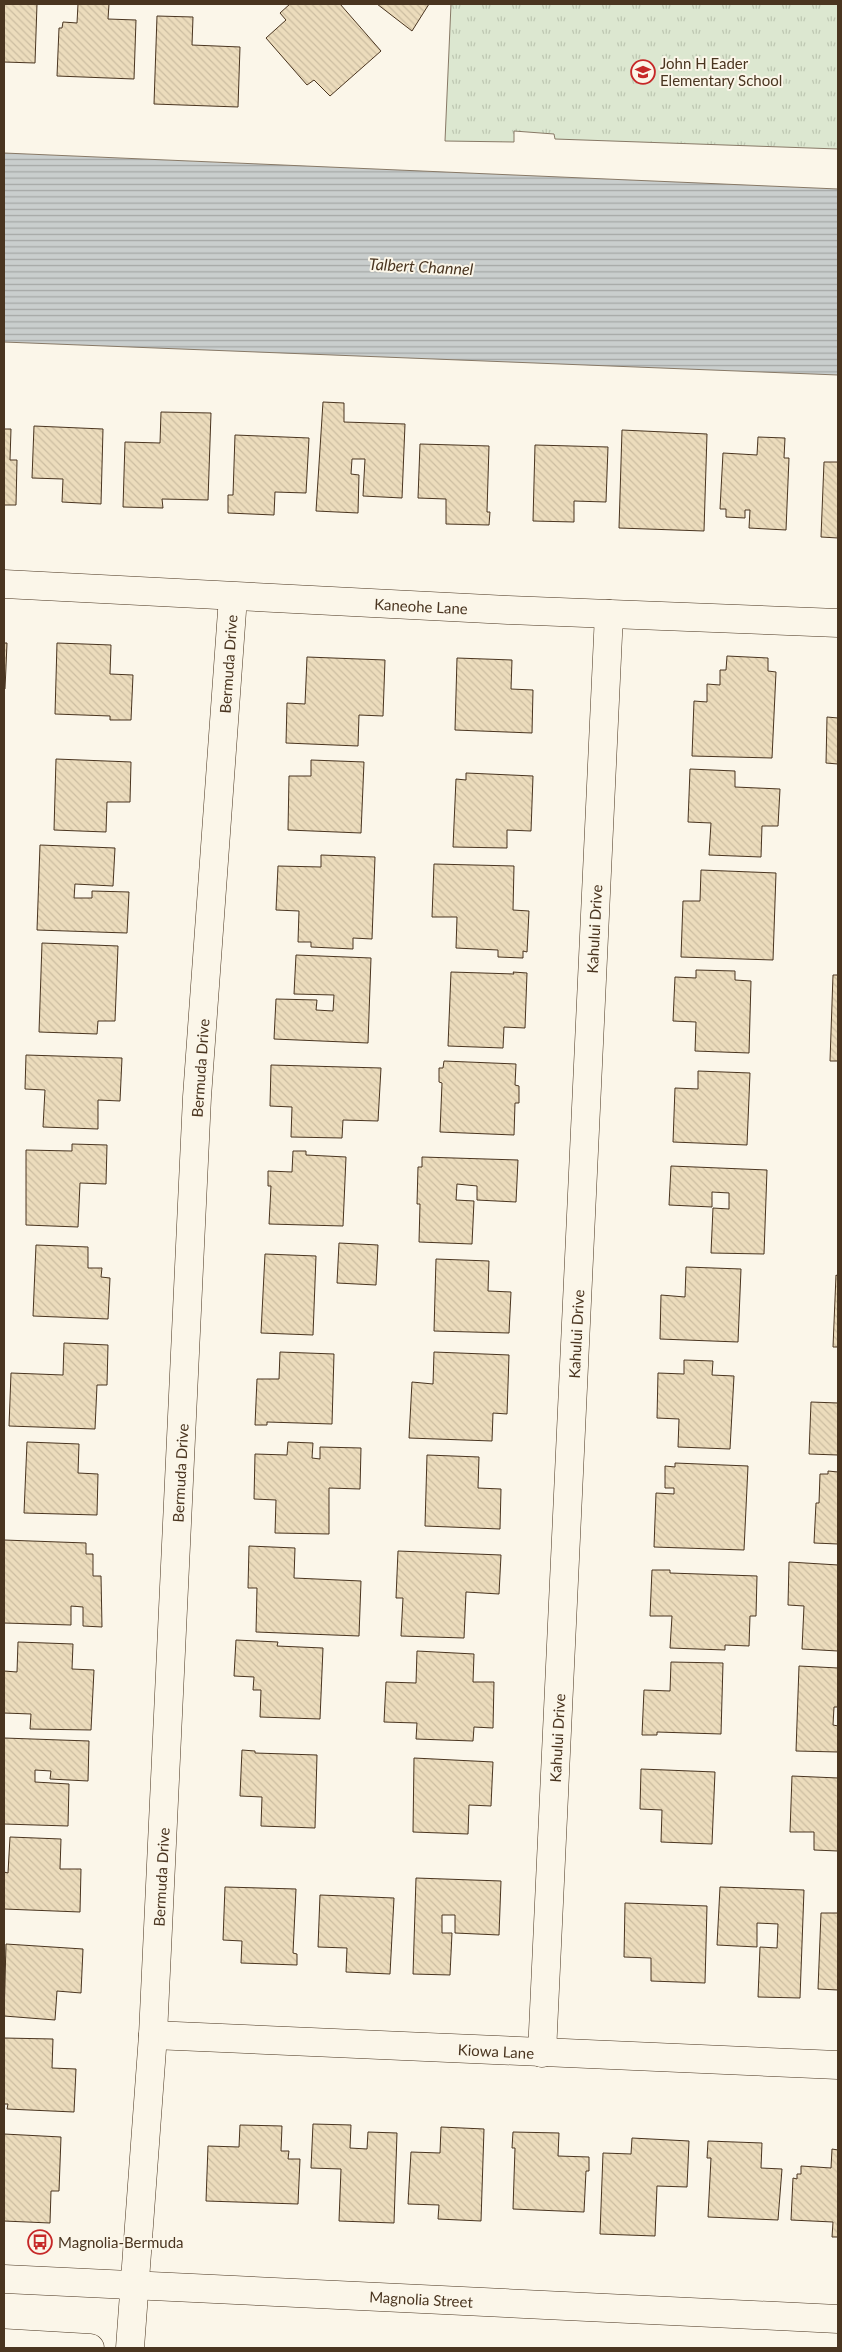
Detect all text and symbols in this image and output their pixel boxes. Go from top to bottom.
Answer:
place label: John H Eader Elementary School [660,54,782,89]
school or university icon: John H Eader Elementary School [630,59,656,85]
water label: Talbert Channel [368,254,474,278]
street label: Kaneohe Lane [374,595,468,617]
street label: Bermuda Drive [216,614,240,714]
street label: Kahului Drive [583,884,605,974]
street label: Bermuda Drive [188,1018,212,1118]
street label: Kahului Drive [565,1289,587,1379]
street label: Bermuda Drive [168,1423,192,1523]
street label: Kahului Drive [546,1693,568,1783]
street label: Bermuda Drive [149,1827,173,1927]
street label: Kiowa Lane [457,2040,535,2062]
bus stop icon: Magnolia-Bermuda [27,2229,53,2255]
place label: Magnolia-Bermuda [58,2233,184,2251]
street label: Magnolia Street [369,2287,474,2311]

